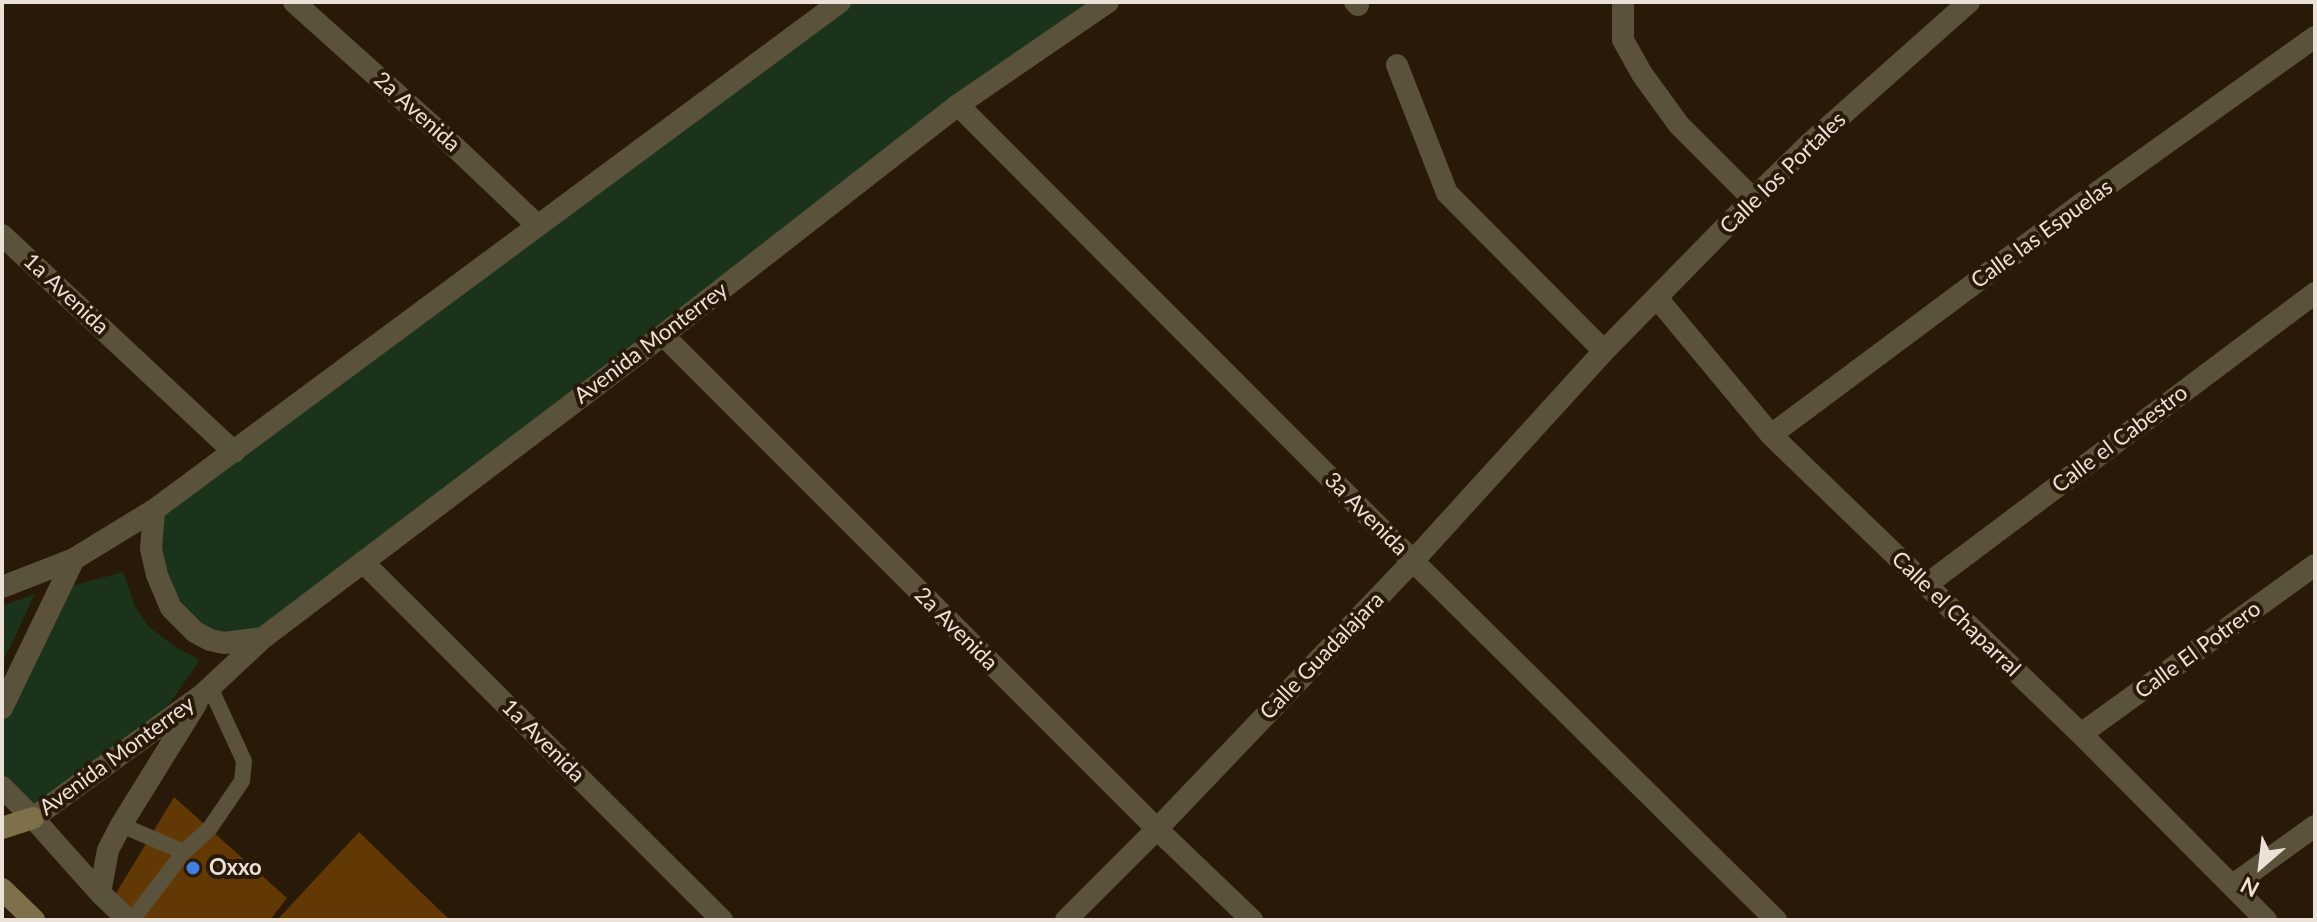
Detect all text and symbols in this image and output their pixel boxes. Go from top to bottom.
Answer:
street label: 2a Avenida [368,66,466,158]
street label: Calle los Portales [1715,106,1851,240]
street label: Calle las Espuelas [1966,174,2118,294]
street label: 1a Avenida [18,248,114,340]
street label: Avenida Monterrey [569,277,733,409]
street label: Calle el Cabestro [2047,379,2193,499]
street label: 3a Avenida [1319,467,1413,561]
street label: Calle el Chaparral [1886,546,2026,682]
street label: 2a Avenida [909,582,1003,676]
street label: Calle Guadalajara [1255,587,1389,725]
street label: Calle El Potrero [2130,596,2266,704]
street label: Avenida Monterrey [34,691,200,821]
street label: 1a Avenida [496,694,590,788]
north arrow [2221,826,2301,906]
place label: Oxxo [209,855,262,881]
marker: Oxxo [184,859,202,877]
text: N [2236,872,2263,904]

